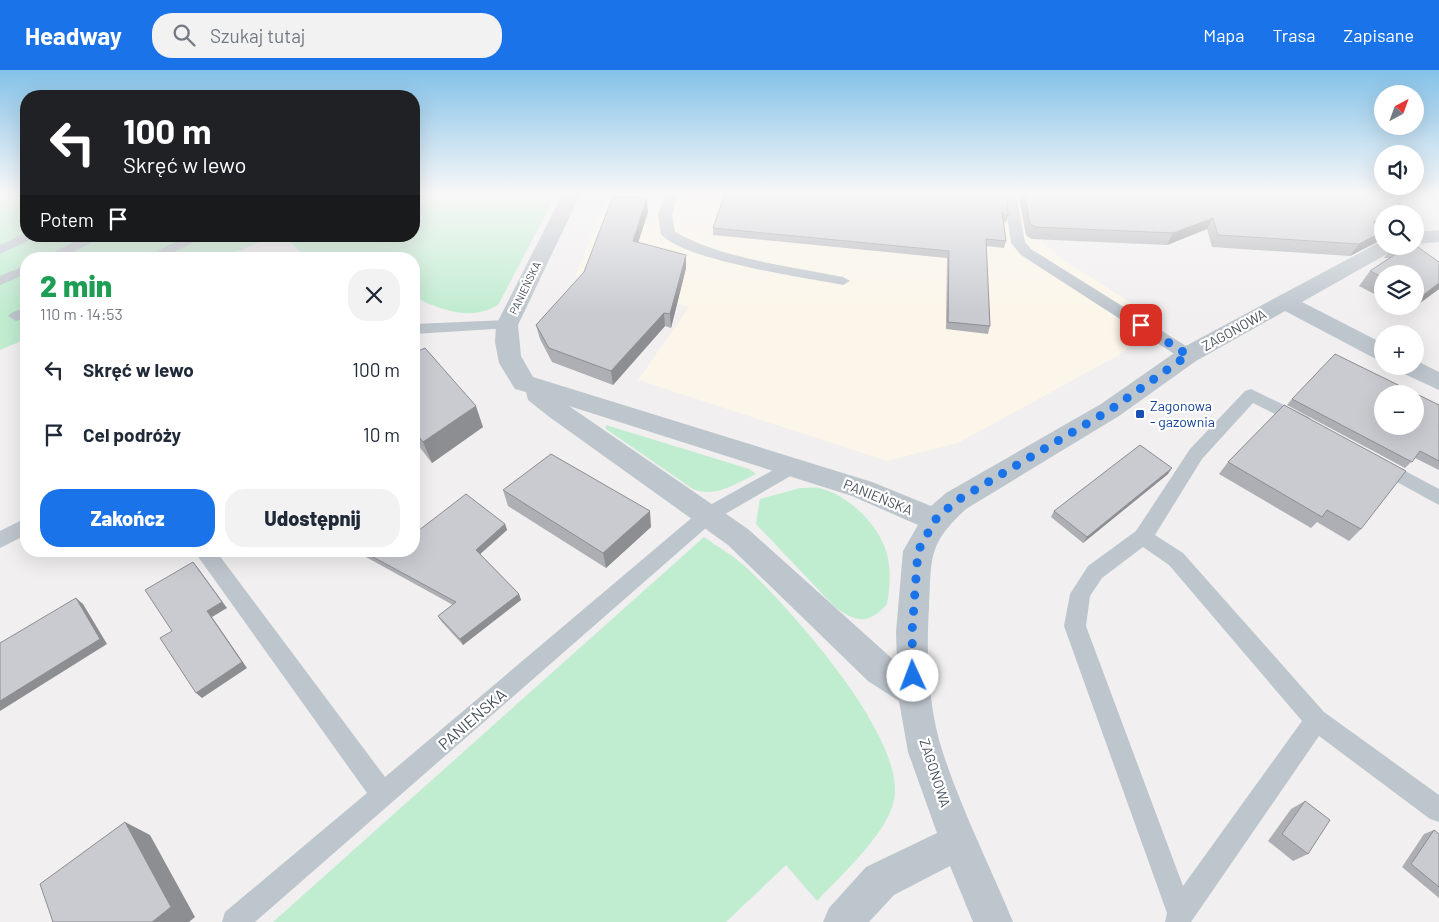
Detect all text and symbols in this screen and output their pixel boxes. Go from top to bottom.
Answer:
search box [152,13,502,58]
text: Headway [25,21,122,50]
icon: search [170,21,198,49]
text: Szukaj tutaj [210,24,306,47]
text: Mapa [1203,24,1245,46]
text: Trasa [1273,24,1315,46]
text: Zapisane [1343,24,1414,46]
north arrow [1374,85,1424,135]
map controls [1374,85,1424,435]
text: 100 m [123,109,212,151]
icon: left [40,110,105,175]
button: sound [1374,145,1424,195]
text: Skręć w lewo [123,151,247,177]
icon: arrive [104,205,132,233]
button: search [1374,205,1424,255]
text: Potem [40,208,94,231]
street label: PANIEŃSKA [506,259,543,316]
button: layers [1374,265,1424,315]
text: 2 min [40,267,112,303]
button: close [348,269,400,321]
text: 110 m · 14:53 [40,304,123,323]
pin [1120,304,1162,346]
street label: ZAGONOWA [1199,305,1269,354]
icon: arrive [1127,311,1155,339]
button: + [1374,325,1424,375]
icon: left [40,356,68,384]
text: Skręć w lewo [83,358,194,381]
text: 100 m [352,358,400,381]
button: − [1374,385,1424,435]
place label: Zagonowa - gazownia [1150,397,1215,430]
marker: Zagonowa - gazownia [1134,408,1146,420]
icon: arrive [40,421,68,449]
text: Cel podróży [83,423,181,446]
text: 10 m [363,423,400,446]
street label: PANIEŃSKA [841,475,916,518]
button: Zakończ [40,489,215,547]
button: Udostępnij [225,489,400,547]
position arrow [886,649,938,701]
street label: PANIEŃSKA [434,684,510,753]
street label: ZAGONOWA [916,737,955,810]

